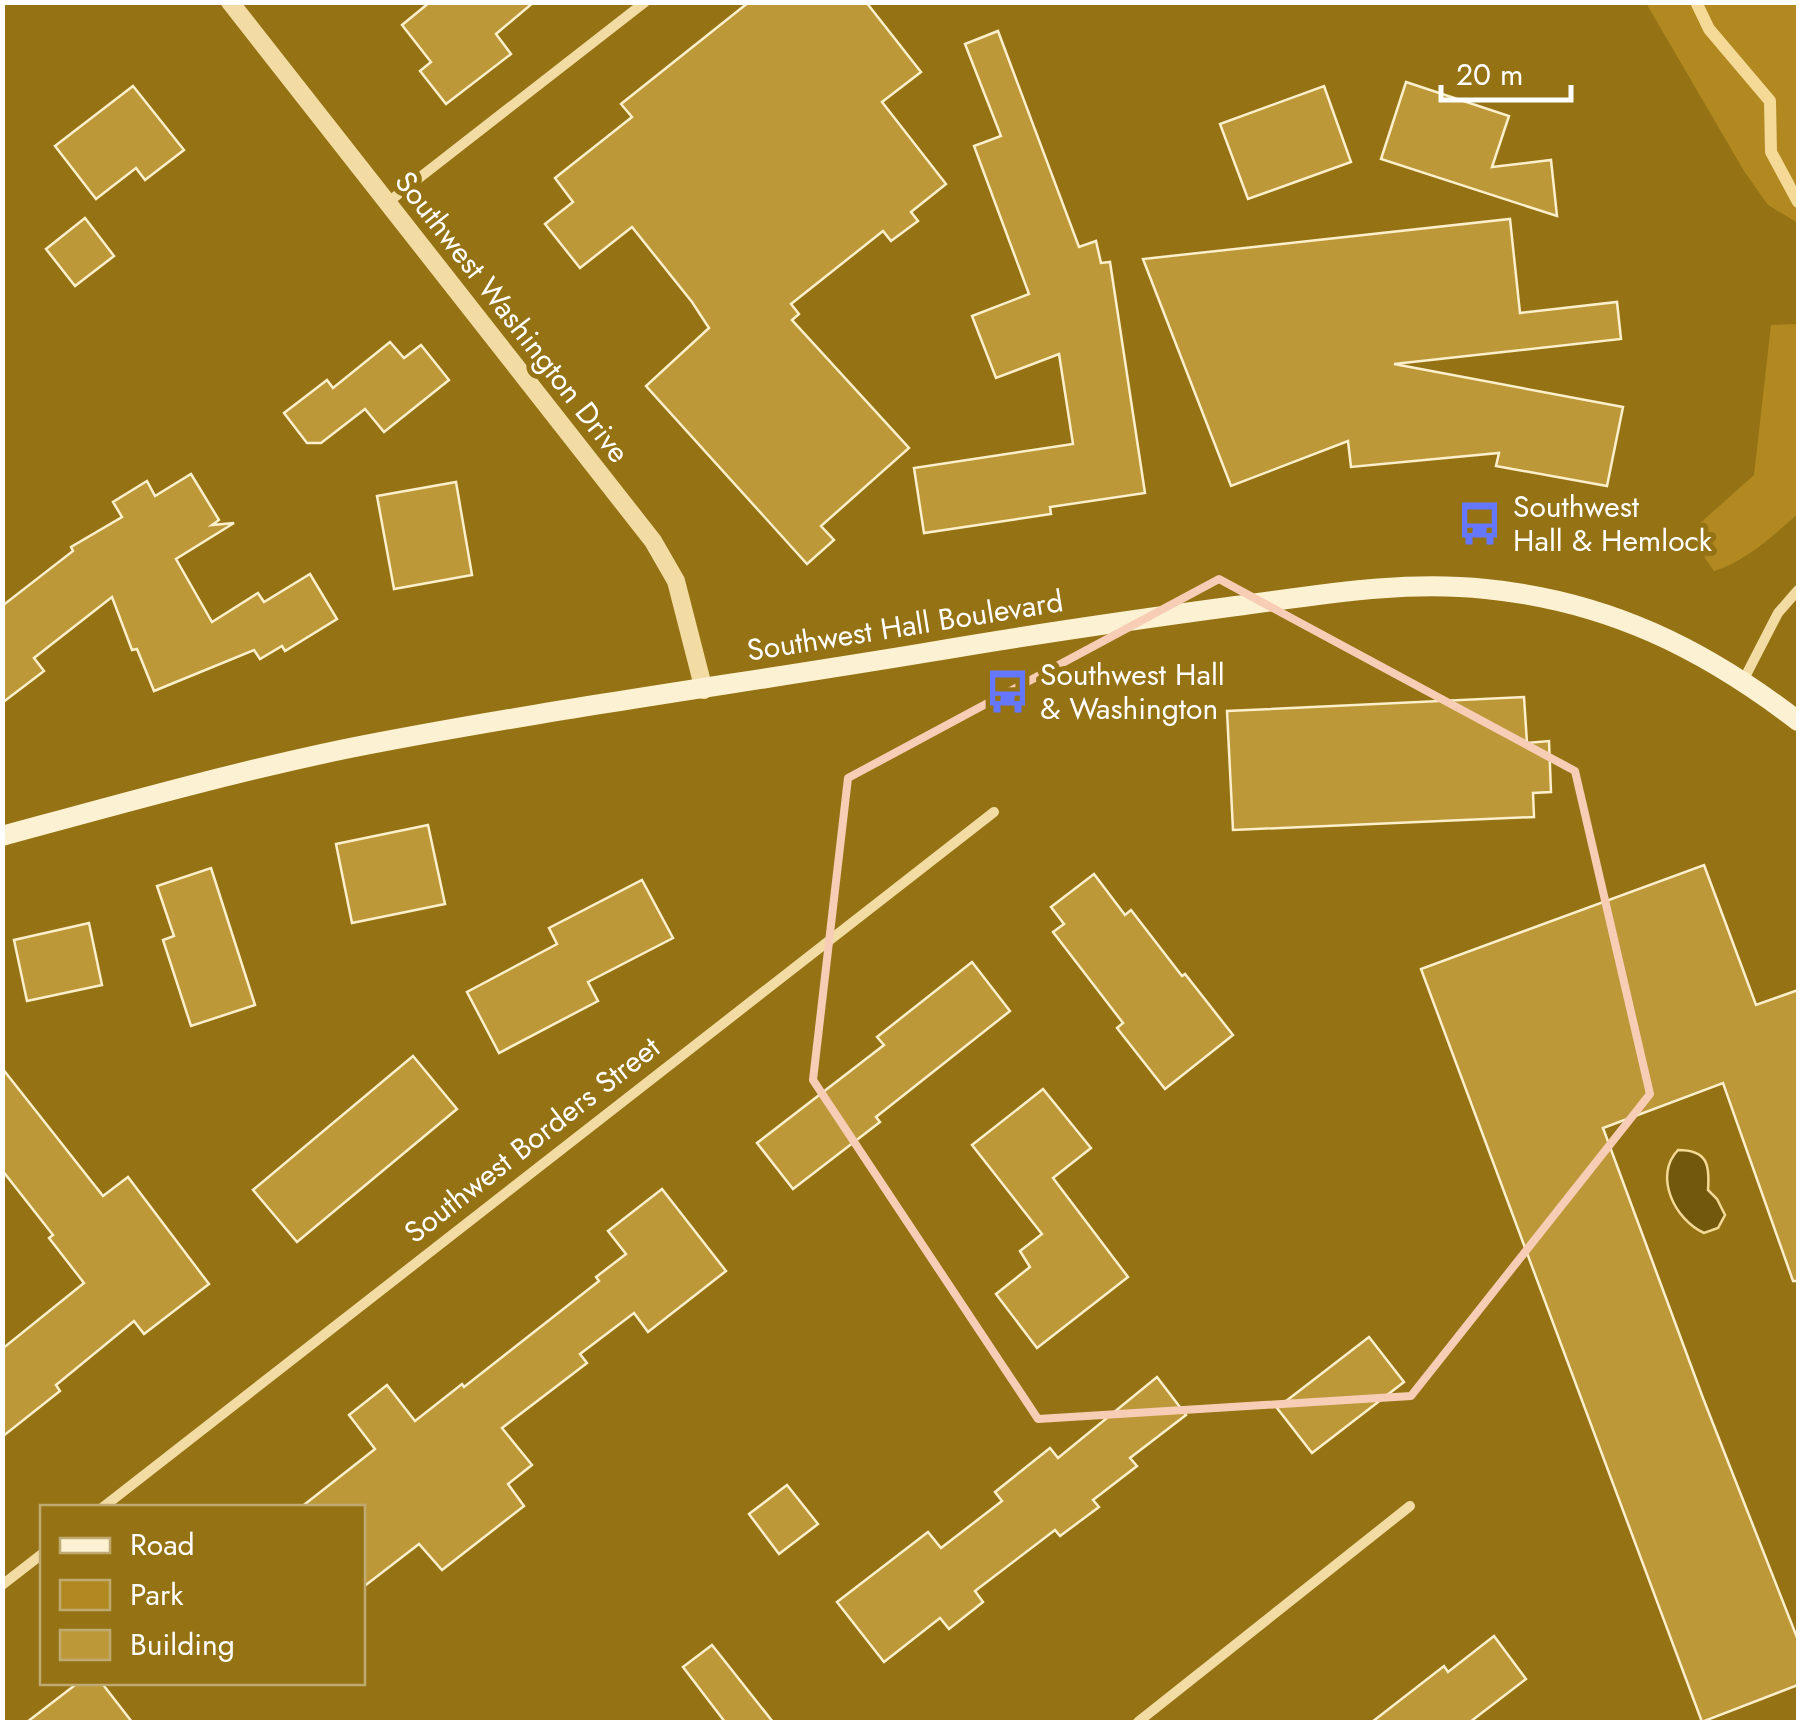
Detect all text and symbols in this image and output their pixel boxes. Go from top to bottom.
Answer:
scale bar [1441,40,1571,102]
text: 20 m [1456,53,1523,96]
street label: Southwest Washington Drive [385,162,640,472]
place label: Southwest Hall & Hemlock [1513,485,1713,562]
bus stop icon: Southwest Hall & Hemlock [1456,500,1504,548]
street label: Southwest Hall Boulevard [744,579,1066,672]
place label: Southwest Hall & Washington [1040,653,1225,730]
bus stop icon: Southwest Hall & Washington [983,668,1031,716]
street label: Southwest Borders Street [395,1026,669,1253]
legend [40,1505,365,1685]
text: Road [130,1523,195,1566]
text: Park [130,1573,184,1616]
text: Building [130,1623,235,1666]

